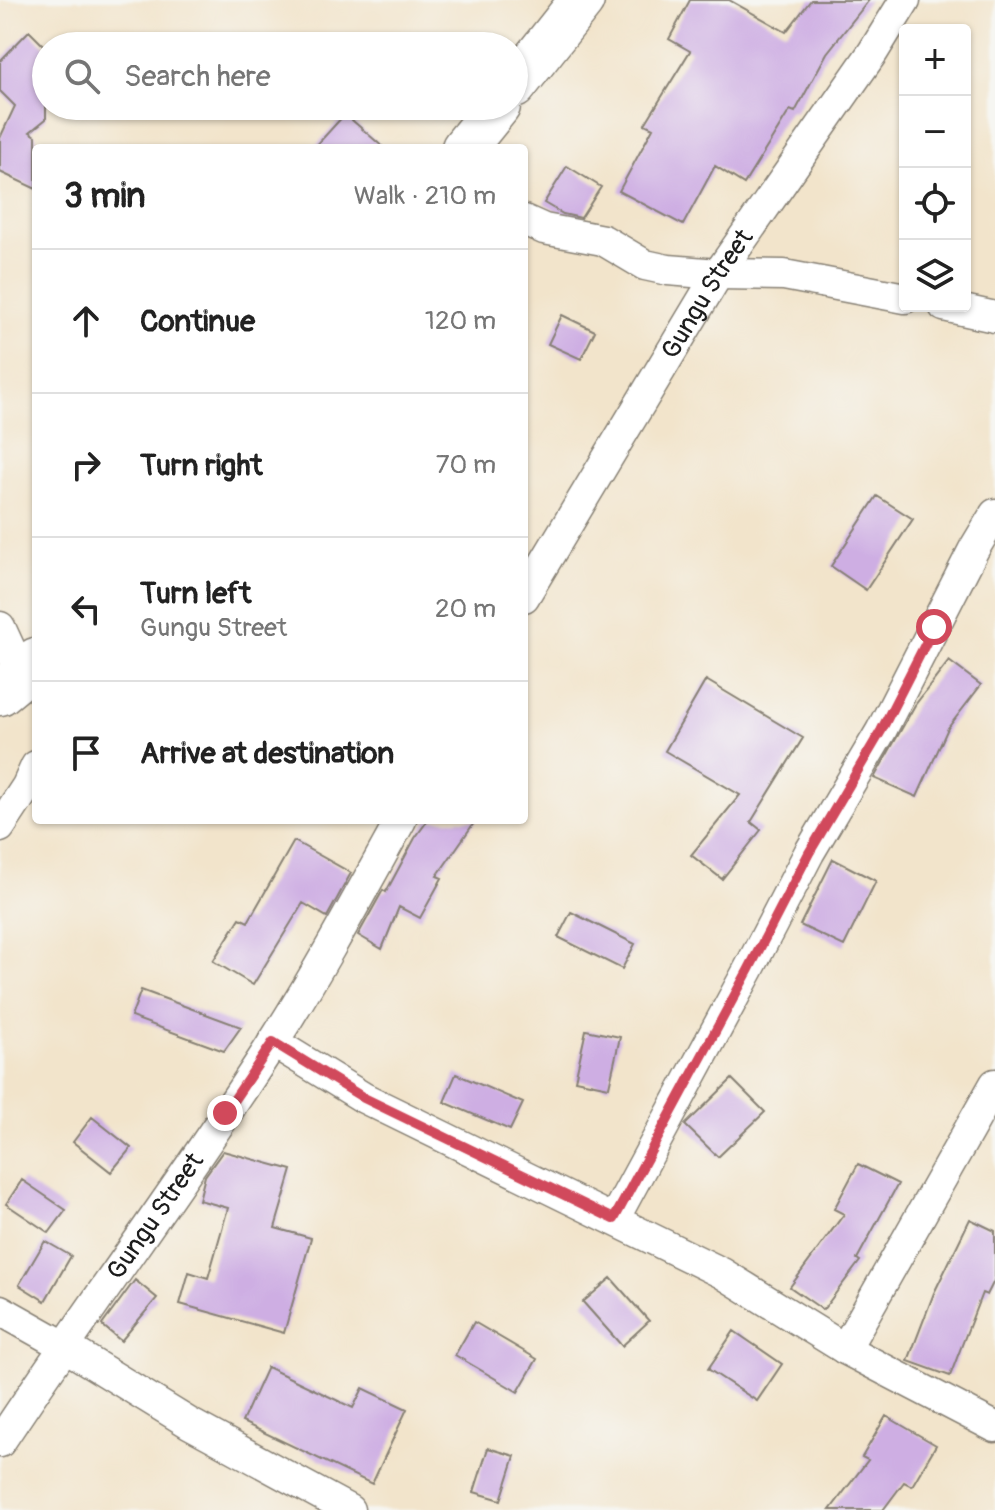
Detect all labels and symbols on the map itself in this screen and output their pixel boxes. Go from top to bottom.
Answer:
street label: Gungu Street [655,223,761,365]
route start [916,609,952,645]
route end [207,1095,243,1131]
street label: Gungu Street [100,1146,211,1286]

